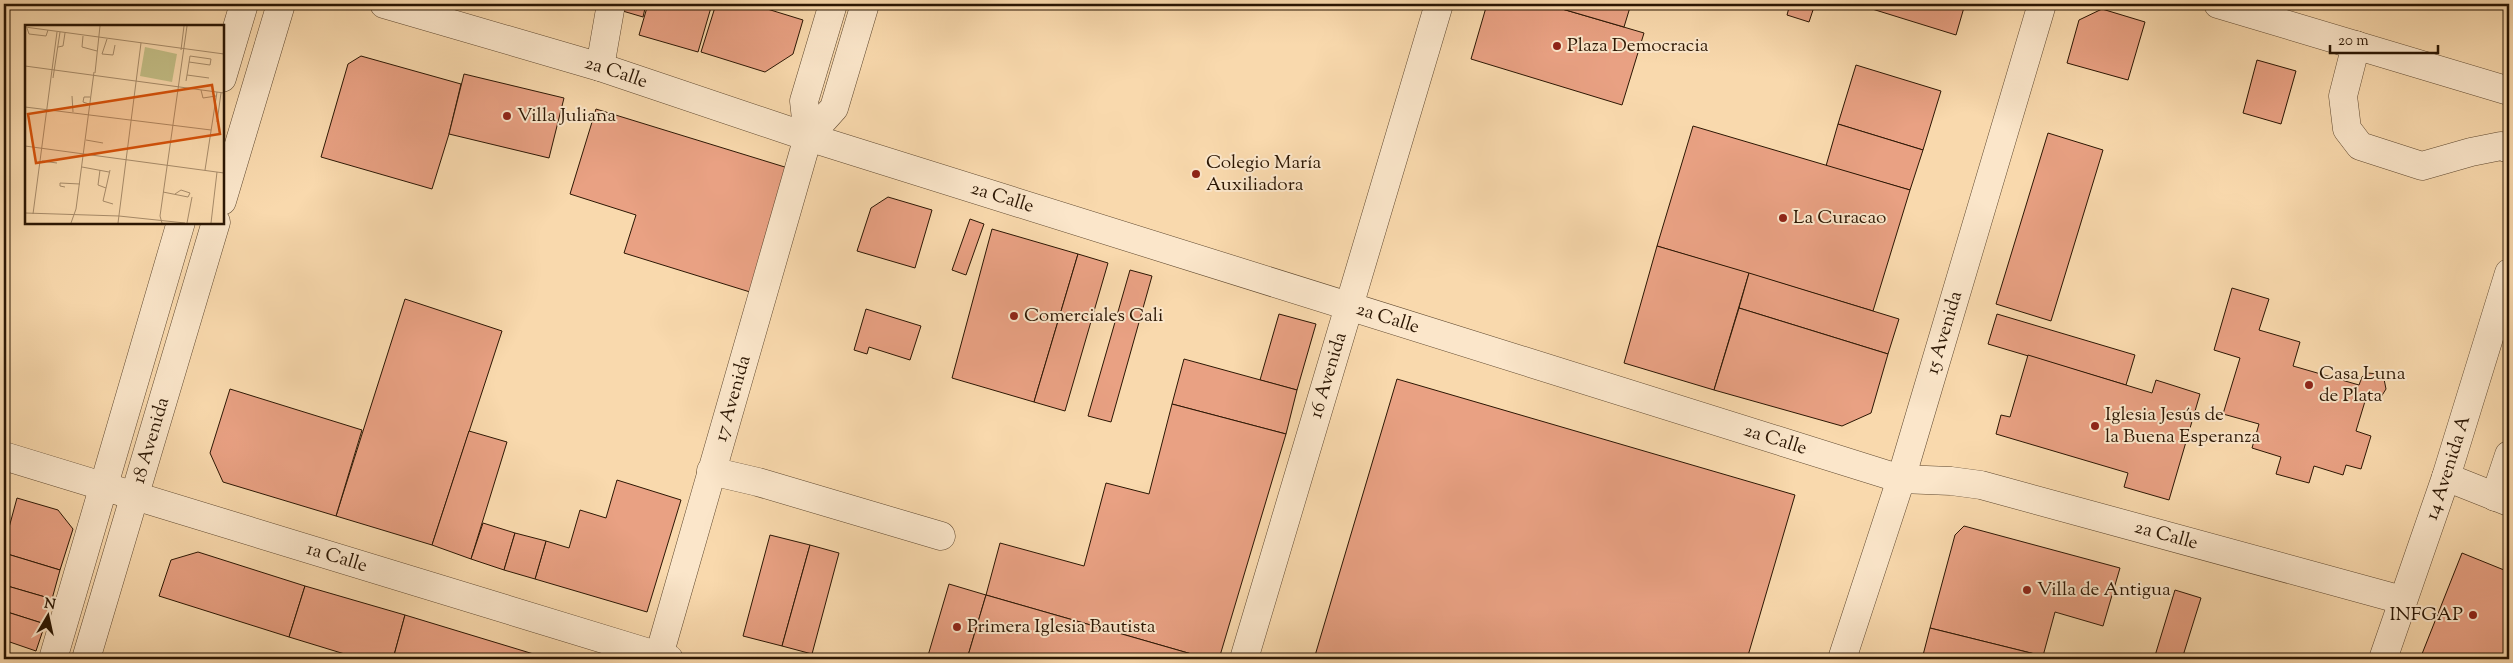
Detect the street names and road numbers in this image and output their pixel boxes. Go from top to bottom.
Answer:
street label: 2a Calle [581,50,651,96]
street label: 2a Calle [967,175,1037,220]
street label: 15 Avenida [1919,288,1970,378]
street label: 2a Calle [1353,296,1423,341]
street label: 16 Avenida [1303,329,1354,422]
street label: 17 Avenida [708,352,758,445]
street label: 18 Avenida [125,394,177,487]
street label: 14 Avenida A [2419,412,2478,524]
street label: 2a Calle [1740,417,1810,462]
street label: 2a Calle [2131,514,2201,557]
street label: 1a Calle [303,536,371,580]

